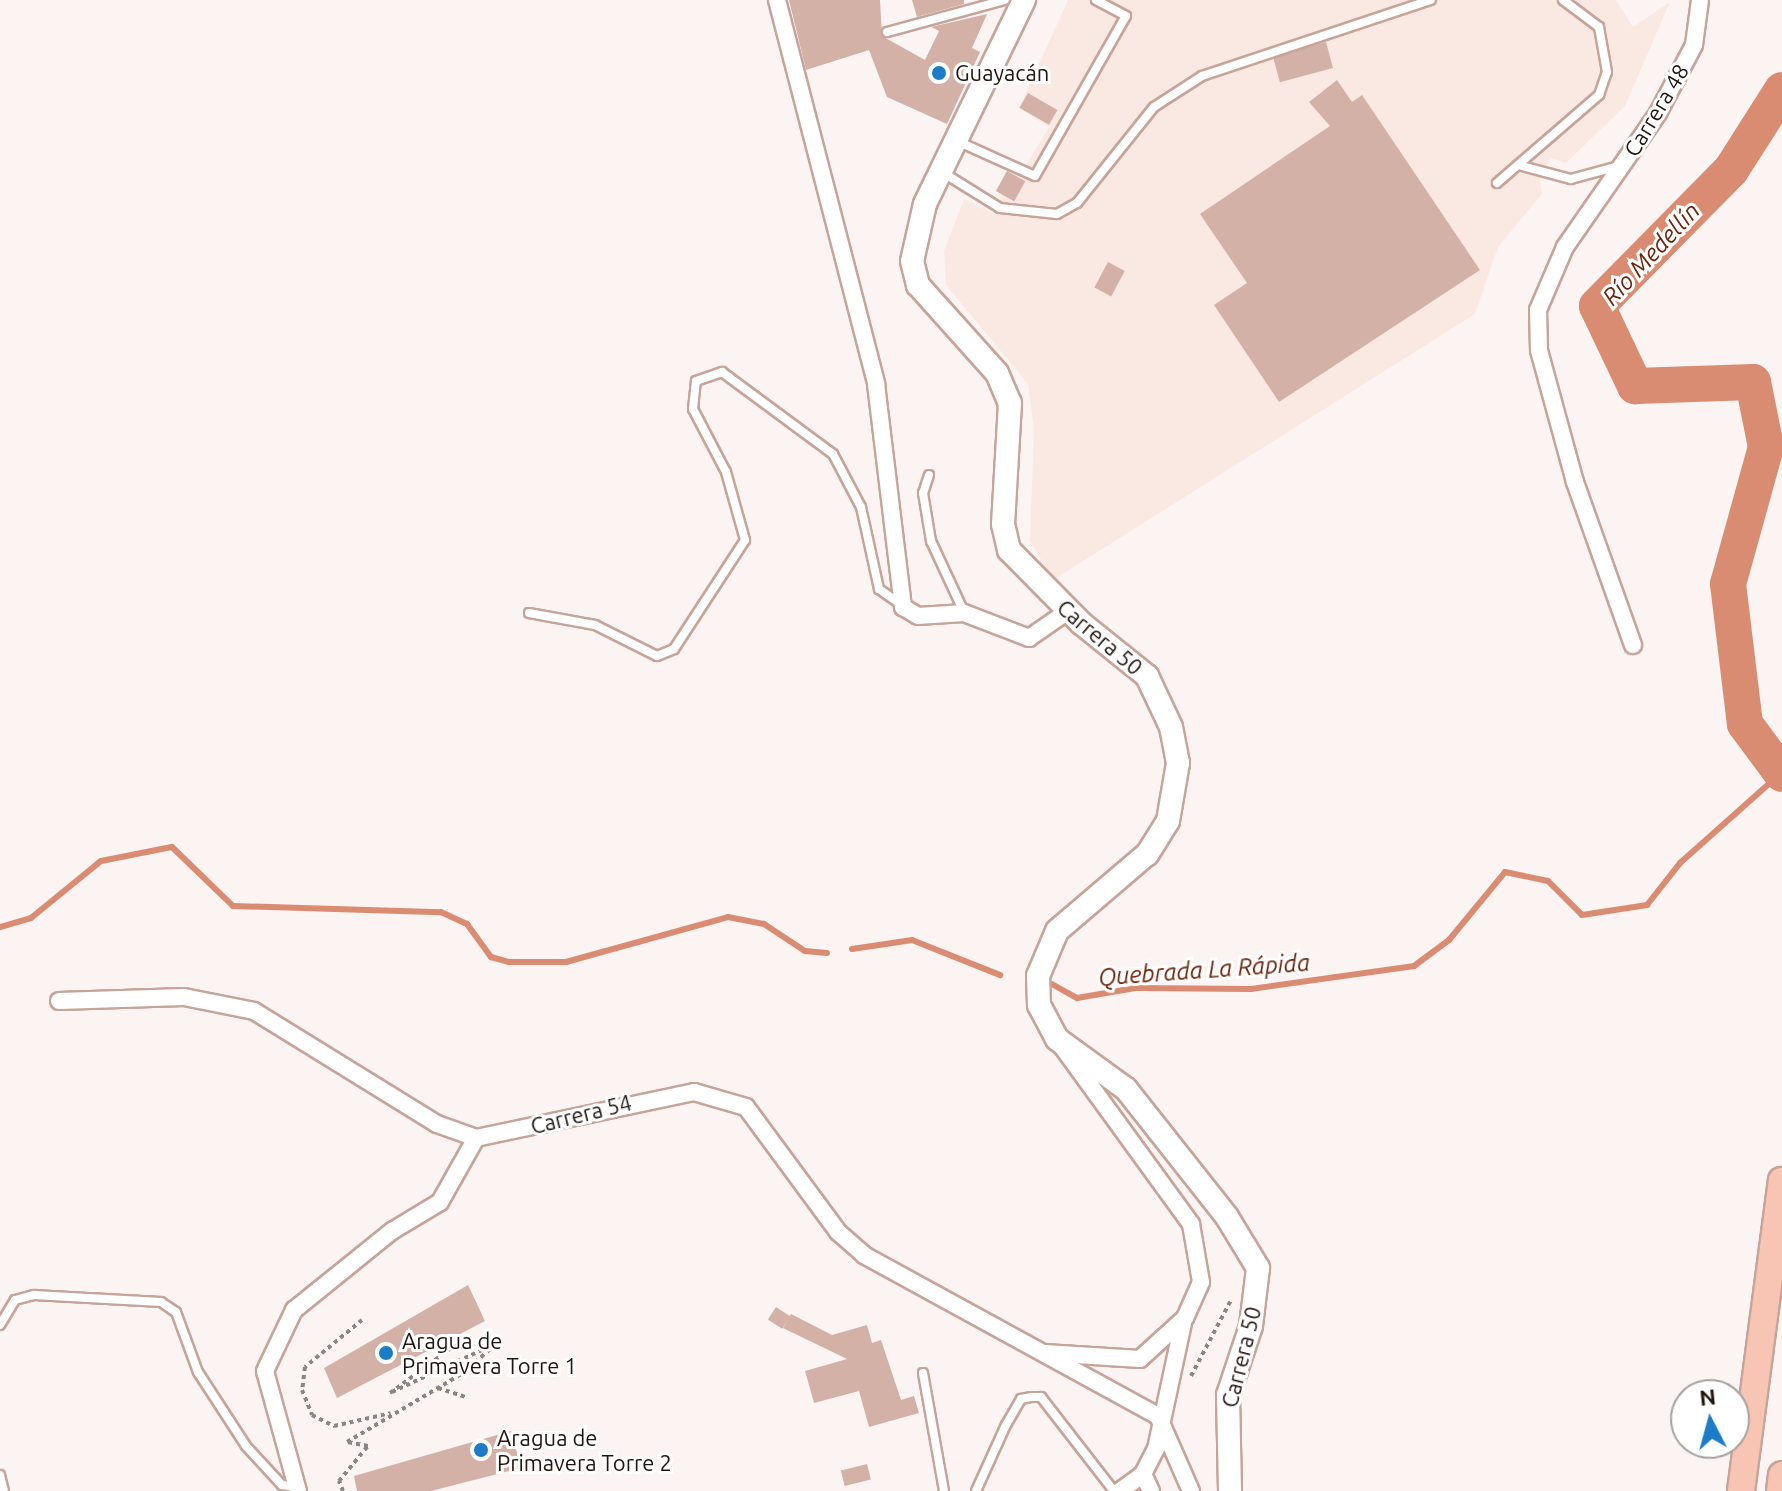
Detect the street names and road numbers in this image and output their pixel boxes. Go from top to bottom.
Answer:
street label: Carrera 48 [1618,59,1694,161]
street label: Carrera 50 [1052,594,1148,680]
street label: Carrera 54 [528,1089,634,1139]
street label: Carrera 50 [1216,1304,1266,1410]

